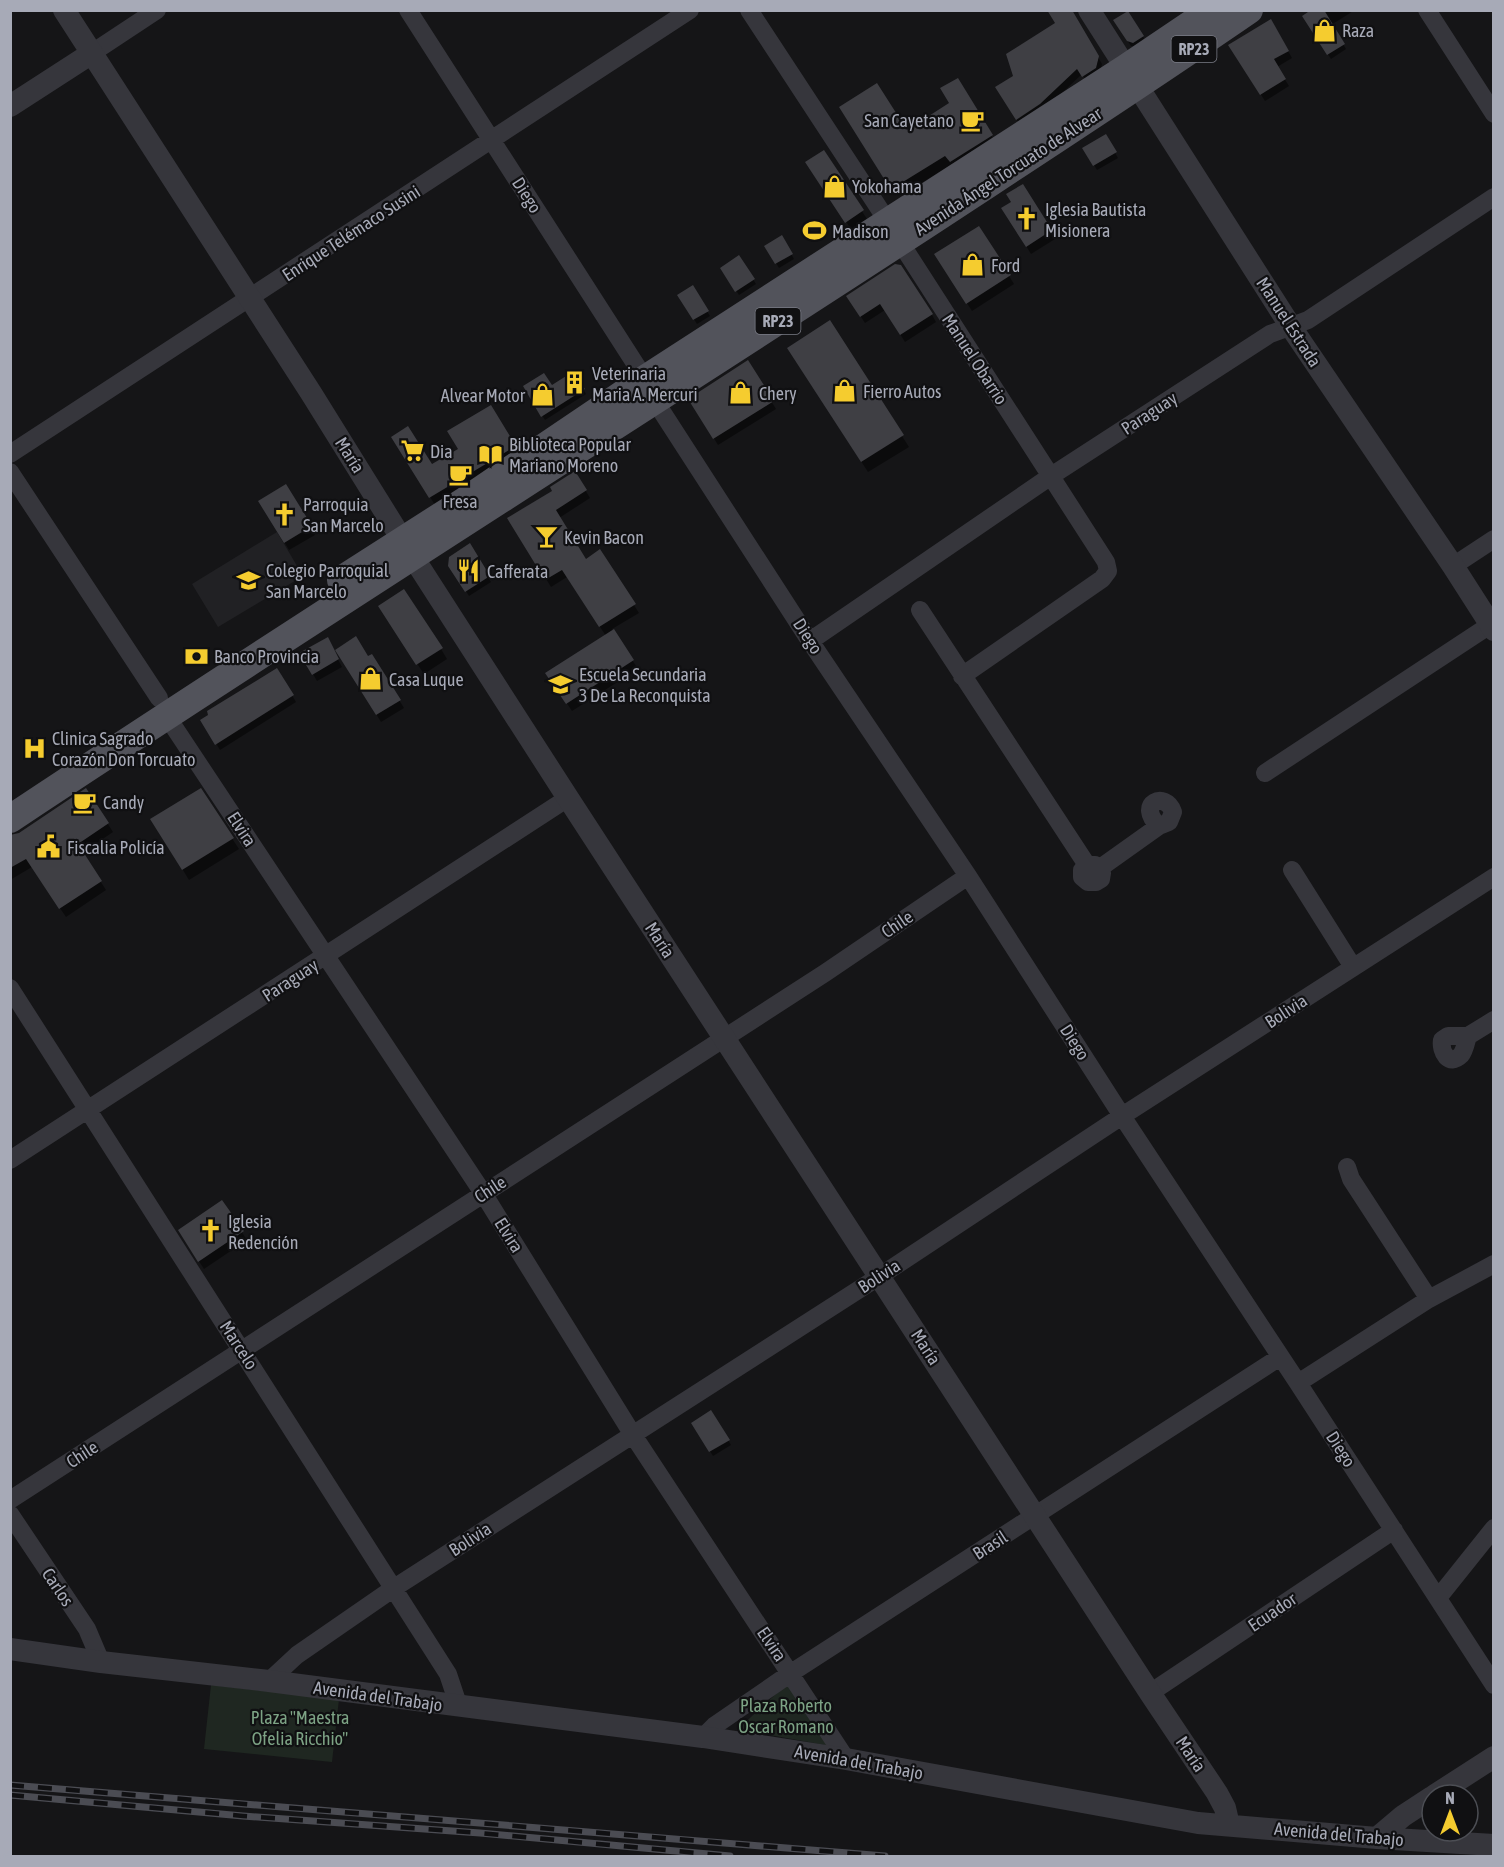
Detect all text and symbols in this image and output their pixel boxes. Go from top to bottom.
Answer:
shop icon: Raza [1311,17,1337,43]
place label: Raza [1342,20,1374,41]
road number: RP23 [1172,36,1216,62]
street label: Avenida Ángel Torcuato de Alvear [911,102,1106,239]
cafe icon: San Cayetano [959,107,985,133]
place label: San Cayetano [864,110,954,131]
street label: Diego [508,173,546,217]
shop icon: Yokohama [821,173,847,199]
place label: Yokohama [852,176,922,197]
street label: Enrique Telémaco Susini [278,181,424,285]
place label: Iglesia Bautista Misionera [1045,199,1146,241]
church icon: Iglesia Bautista Misionera [1014,206,1040,232]
sports icon: Madison [801,218,827,244]
place label: Madison [832,221,889,242]
shop icon: Ford [960,252,986,278]
place label: Ford [991,255,1020,276]
street label: Manuel Estrada [1252,273,1326,371]
road number: RP23 [756,308,800,334]
street label: Manuel Obarrio [938,310,1012,408]
place label: Veterinaria Maria A. Mercuri [592,363,698,405]
building icon: Veterinaria Maria A. Mercuri [561,370,587,396]
shop icon: Fierro Autos [832,378,858,404]
shop icon: Chery [728,380,754,406]
place label: Fierro Autos [863,381,941,402]
shop icon: Alvear Motor [530,382,556,408]
place label: Chery [759,383,797,404]
place label: Alvear Motor [441,385,526,406]
street label: Paraguay [1117,387,1181,439]
street label: María [331,433,369,477]
place label: Biblioteca Popular Mariano Moreno [509,434,632,476]
supermarket icon: Dia [399,438,425,464]
place label: Dia [430,441,453,462]
library icon: Biblioteca Popular Mariano Moreno [478,441,504,467]
cafe icon: Fresa [447,462,473,488]
place label: Fresa [442,491,478,512]
place label: Parroquia San Marcelo [303,494,384,536]
church icon: Parroquia San Marcelo [272,501,298,527]
bar icon: Kevin Bacon [533,524,559,550]
place label: Kevin Bacon [564,527,644,548]
restaurant icon: Cafferata [456,558,482,584]
place label: Colegio Parroquial San Marcelo [266,560,389,602]
place label: Cafferata [487,561,548,582]
school or university icon: Colegio Parroquial San Marcelo [235,567,261,593]
street label: Diego [789,614,827,658]
bank icon: Banco Provincia [183,643,209,669]
place label: Banco Provincia [214,646,319,667]
place label: Escuela Secundaria 3 De La Reconquista [579,664,711,706]
shop icon: Casa Luque [358,666,384,692]
place label: Casa Luque [389,669,464,690]
school or university icon: Escuela Secundaria 3 De La Reconquista [548,671,574,697]
place label: Clinica Sagrado Corazón Don Torcuato [52,728,195,770]
hospital icon: Clinica Sagrado Corazón Don Torcuato [21,735,47,761]
cafe icon: Candy [72,789,98,815]
place label: Candy [103,792,144,813]
street label: Elvira [223,808,261,850]
public building icon: Fiscalia Policía [36,834,62,860]
place label: Fiscalia Policía [67,837,165,858]
street label: Chile [877,906,917,942]
street label: María [641,918,679,962]
street label: Paraguay [258,954,322,1006]
street label: Bolivia [1261,990,1311,1032]
street label: Diego [1056,1020,1094,1064]
street label: Chile [470,1171,510,1207]
place label: Iglesia Redención [228,1211,299,1253]
street label: Elvira [490,1214,528,1256]
church icon: Iglesia Redención [197,1218,223,1244]
street label: Bolivia [854,1255,904,1297]
street label: Marcelo [216,1317,262,1373]
street label: María [907,1325,945,1369]
street label: Diego [1322,1427,1360,1471]
street label: Chile [62,1436,102,1472]
street label: Bolivia [445,1518,495,1560]
street label: Brasil [969,1526,1011,1564]
street label: Carlos [38,1564,78,1610]
street label: Ecuador [1244,1588,1301,1636]
street label: Elvira [753,1623,791,1665]
street label: Avenida del Trabajo [312,1677,444,1715]
park label: Plaza Roberto Oscar Romano [738,1695,834,1737]
park label: Plaza "Maestra Ofelia Ricchio" [251,1707,349,1749]
street label: María [1172,1732,1210,1776]
street label: Avenida del Trabajo [793,1740,925,1784]
north arrow [1420,1783,1480,1843]
text: N [1445,1789,1455,1807]
street label: Avenida del Trabajo [1273,1818,1405,1850]

